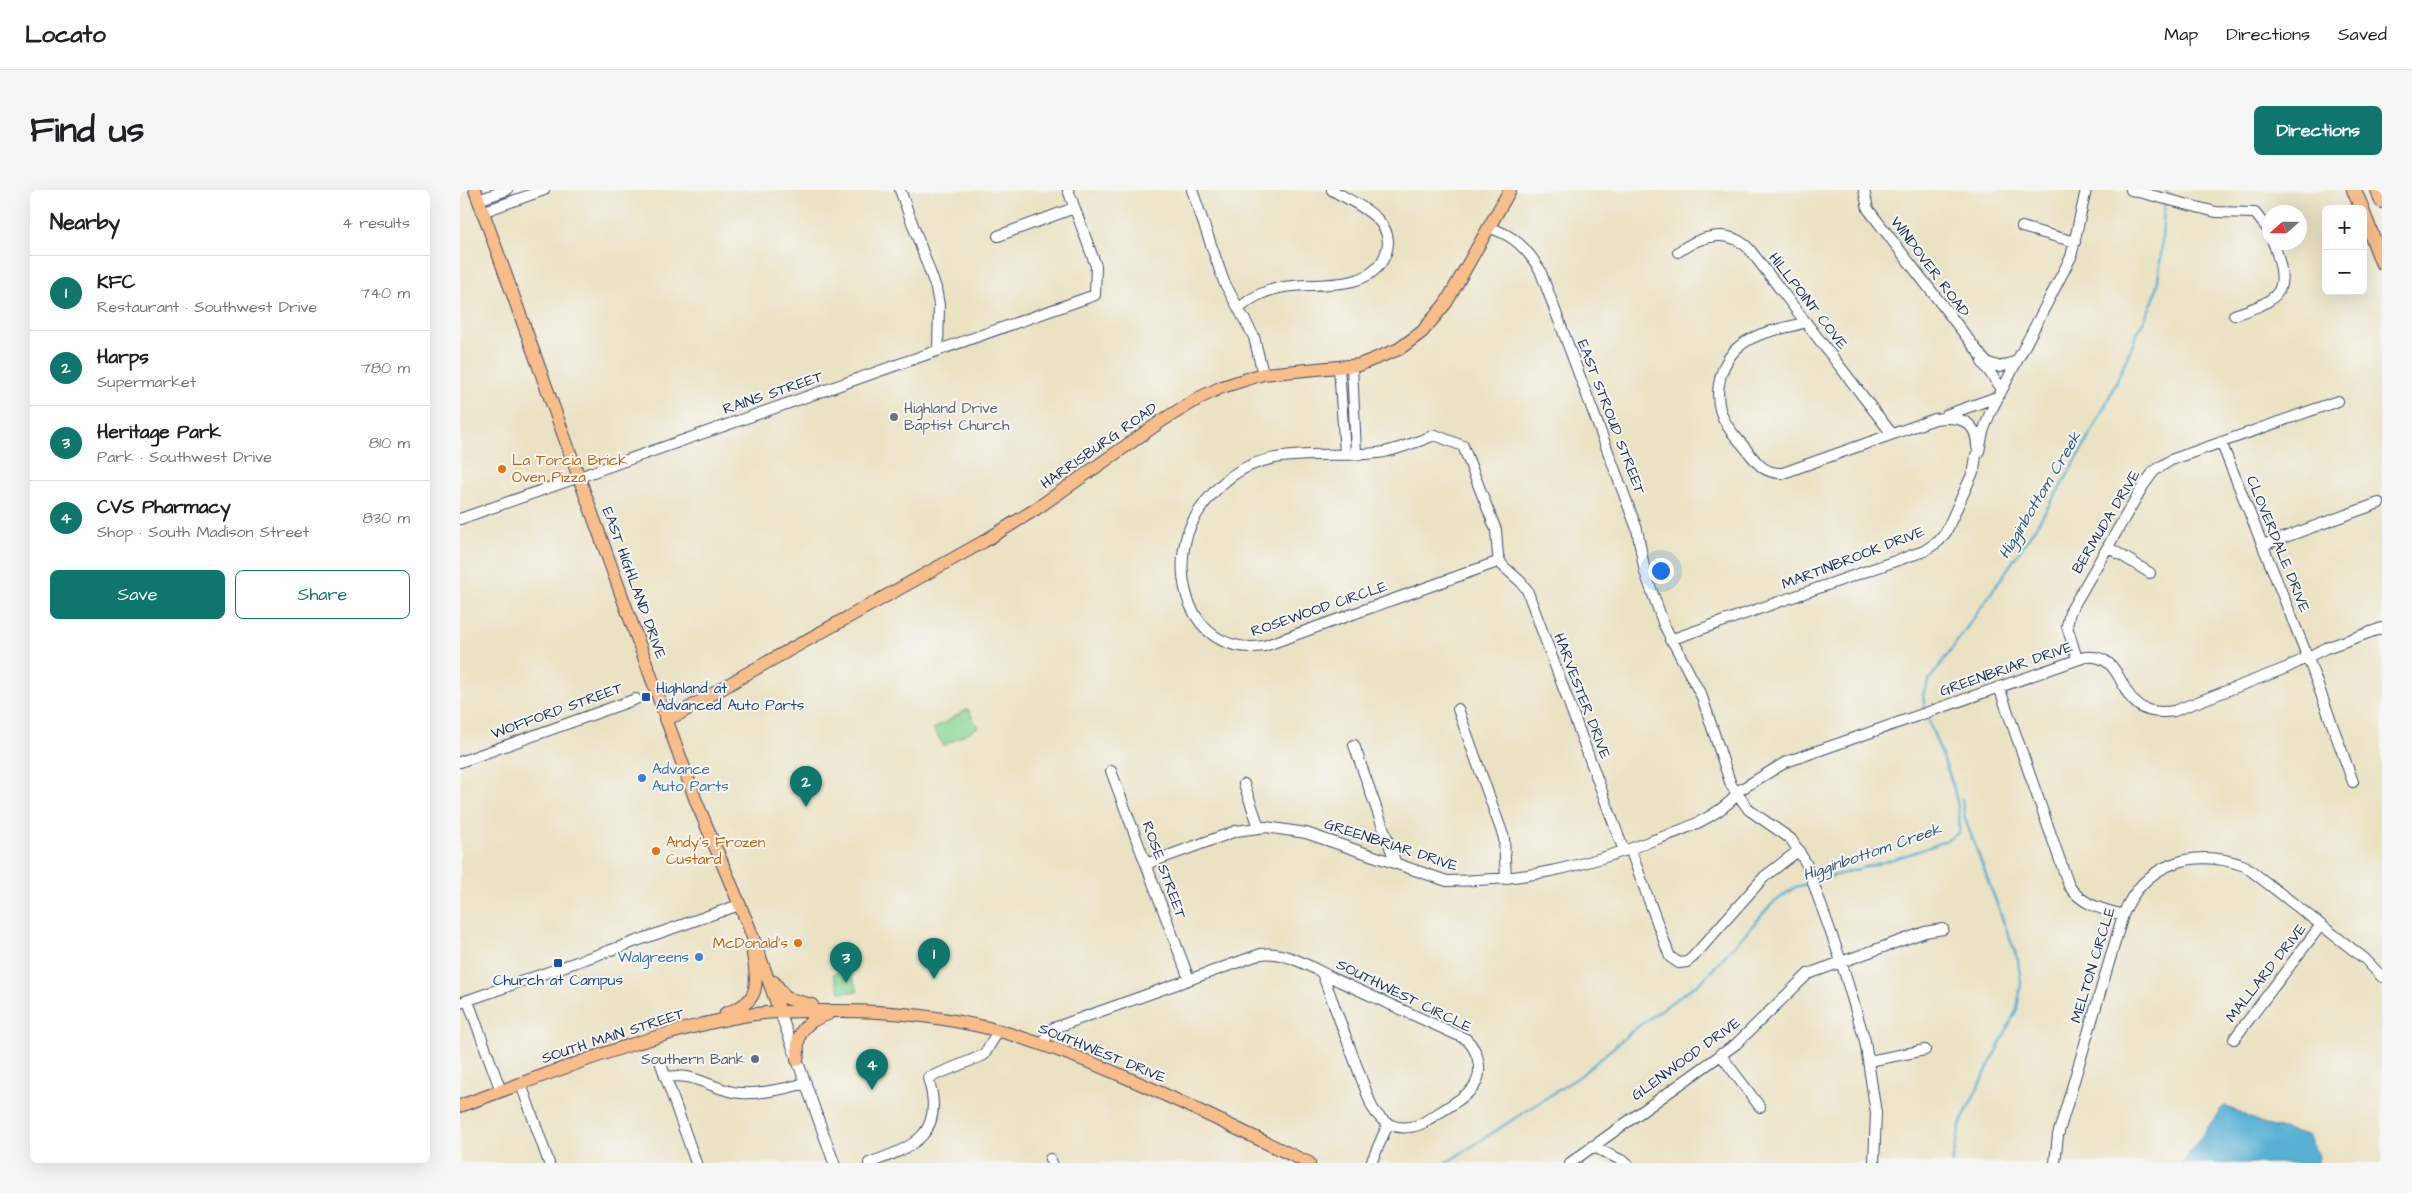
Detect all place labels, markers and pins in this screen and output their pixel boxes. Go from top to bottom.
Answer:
place label: Highland Drive Baptist Church [904,398,1010,436]
marker: Highland Drive Baptist Church [888,411,900,423]
place label: La Torcia Brick Oven Pizza [512,450,627,488]
marker: La Torcia Brick Oven Pizza [496,463,508,475]
place label: Highland at Advanced Auto Parts [656,678,805,716]
marker: Highland at Advanced Auto Parts [640,691,652,703]
place label: Advance Auto Parts [652,759,729,797]
pin: 2 [790,766,822,807]
marker: Advance Auto Parts [636,772,648,784]
place label: Andy's Frozen Custard [666,832,766,870]
marker: Andy's Frozen Custard [650,845,662,857]
place label: McDonald's [713,933,788,954]
marker: McDonald's [792,937,804,949]
pin: 1 [918,938,950,979]
pin: 3 [830,942,862,983]
place label: Walgreens [618,947,689,969]
marker: Walgreens [693,951,705,963]
marker: Church at Campus [552,957,564,969]
place label: Church at Campus [493,970,623,991]
place label: Southern Bank [641,1049,745,1070]
pin: 4 [856,1049,888,1090]
marker: Southern Bank [749,1053,761,1065]

